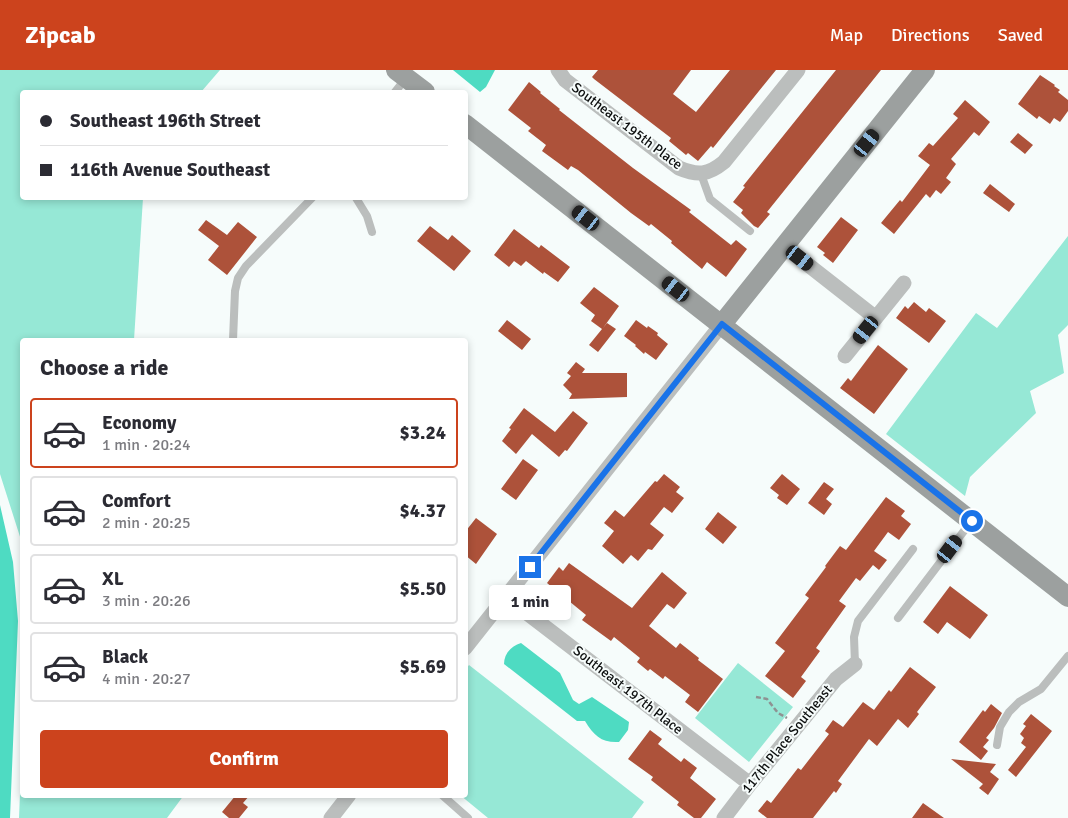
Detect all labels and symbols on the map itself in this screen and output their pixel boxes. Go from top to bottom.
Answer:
street label: Southeast 195th Place [568,79,686,173]
car [851,127,882,159]
car [569,203,602,233]
car [783,243,816,273]
car [659,274,692,304]
car [850,314,881,346]
route start [961,510,983,532]
car [934,533,965,565]
route end [519,556,541,578]
callout: 1 min [489,584,571,620]
street label: Southeast 197th Place [570,642,686,738]
street label: 117th Place Southeast [738,681,836,797]

